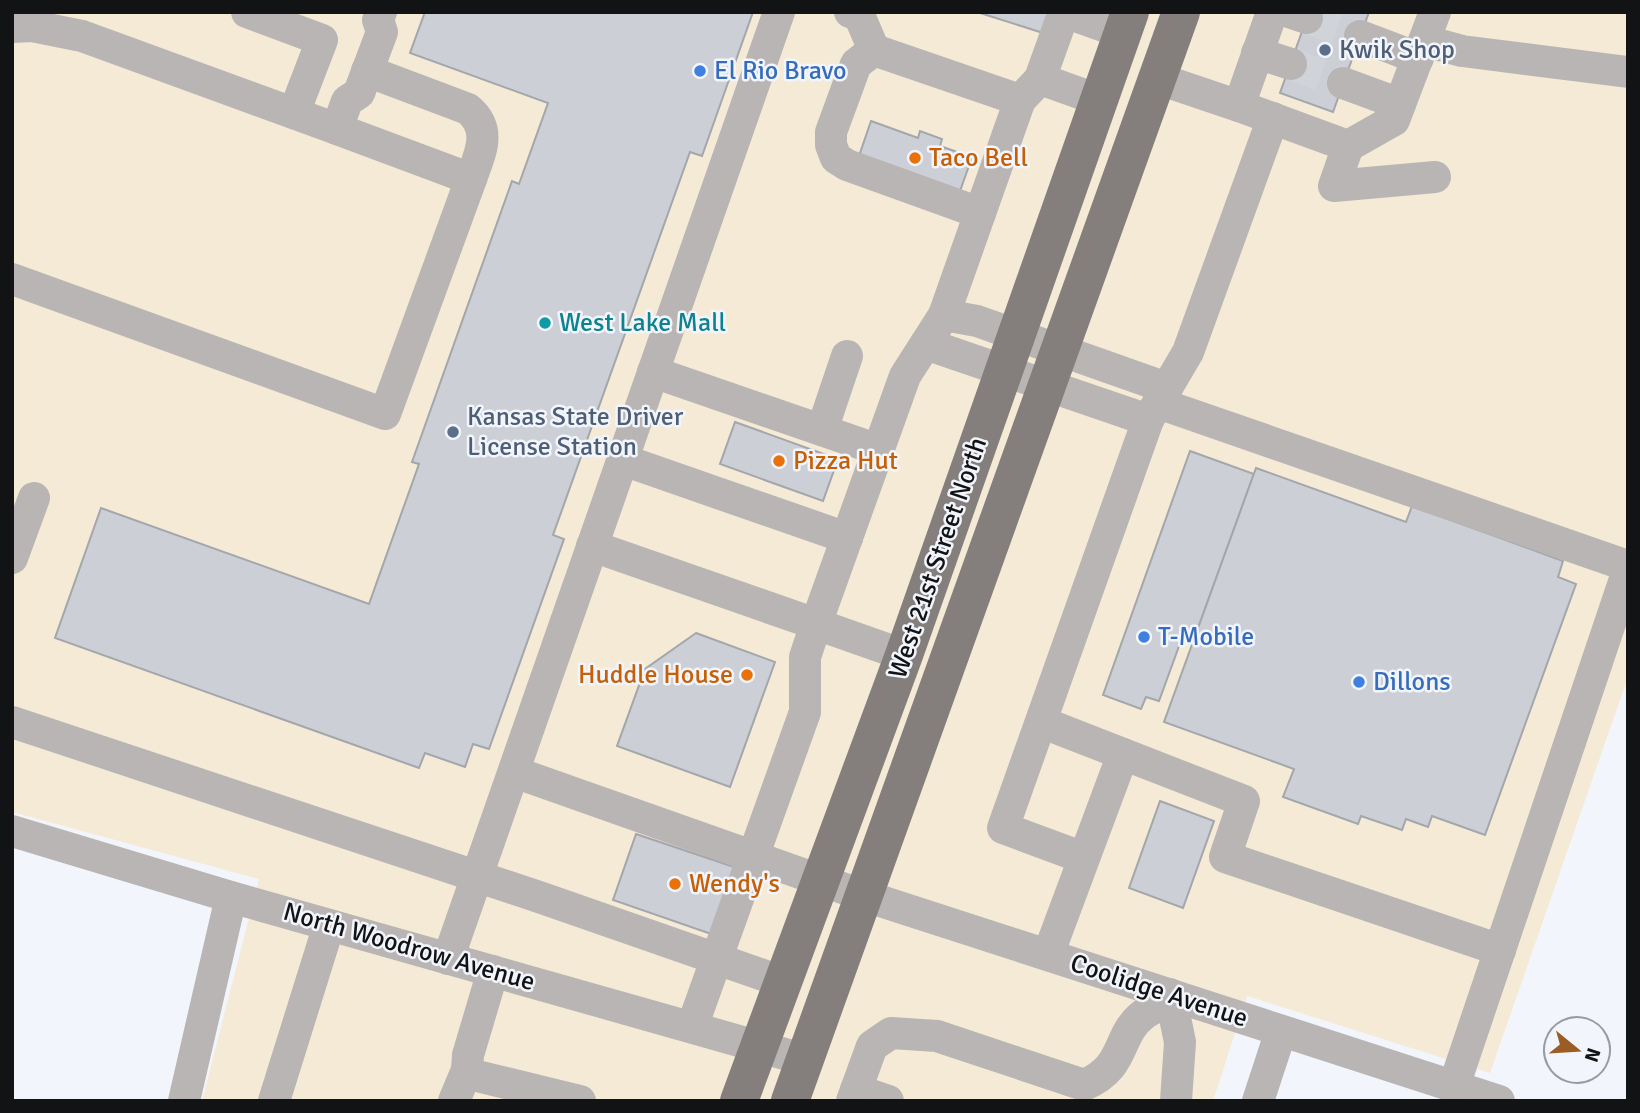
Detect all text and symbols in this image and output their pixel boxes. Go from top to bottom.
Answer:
place label: Kwik Shop [1339,34,1455,66]
marker: Kwik Shop [1317,42,1333,58]
place label: El Rio Bravo [714,55,846,87]
marker: El Rio Bravo [692,63,708,79]
place label: Taco Bell [929,142,1028,174]
marker: Taco Bell [907,150,923,166]
place label: West Lake Mall [559,307,726,339]
marker: West Lake Mall [537,315,553,331]
place label: Kansas State Driver License Station [467,401,684,463]
marker: Kansas State Driver License Station [445,424,461,440]
street label: West 21st Street North [882,433,994,683]
place label: Pizza Hut [793,445,898,477]
marker: Pizza Hut [771,453,787,469]
place label: T-Mobile [1158,621,1254,653]
marker: T-Mobile [1136,629,1152,645]
place label: Huddle House [578,659,733,691]
place label: Dillons [1373,666,1451,698]
marker: Huddle House [739,667,755,683]
marker: Dillons [1351,674,1367,690]
place label: Wendy's [689,868,780,900]
marker: Wendy's [667,876,683,892]
street label: North Woodrow Avenue [279,896,539,998]
street label: Coolidge Avenue [1066,947,1252,1035]
north arrow [1542,1015,1612,1085]
text: N [1579,1045,1606,1065]

